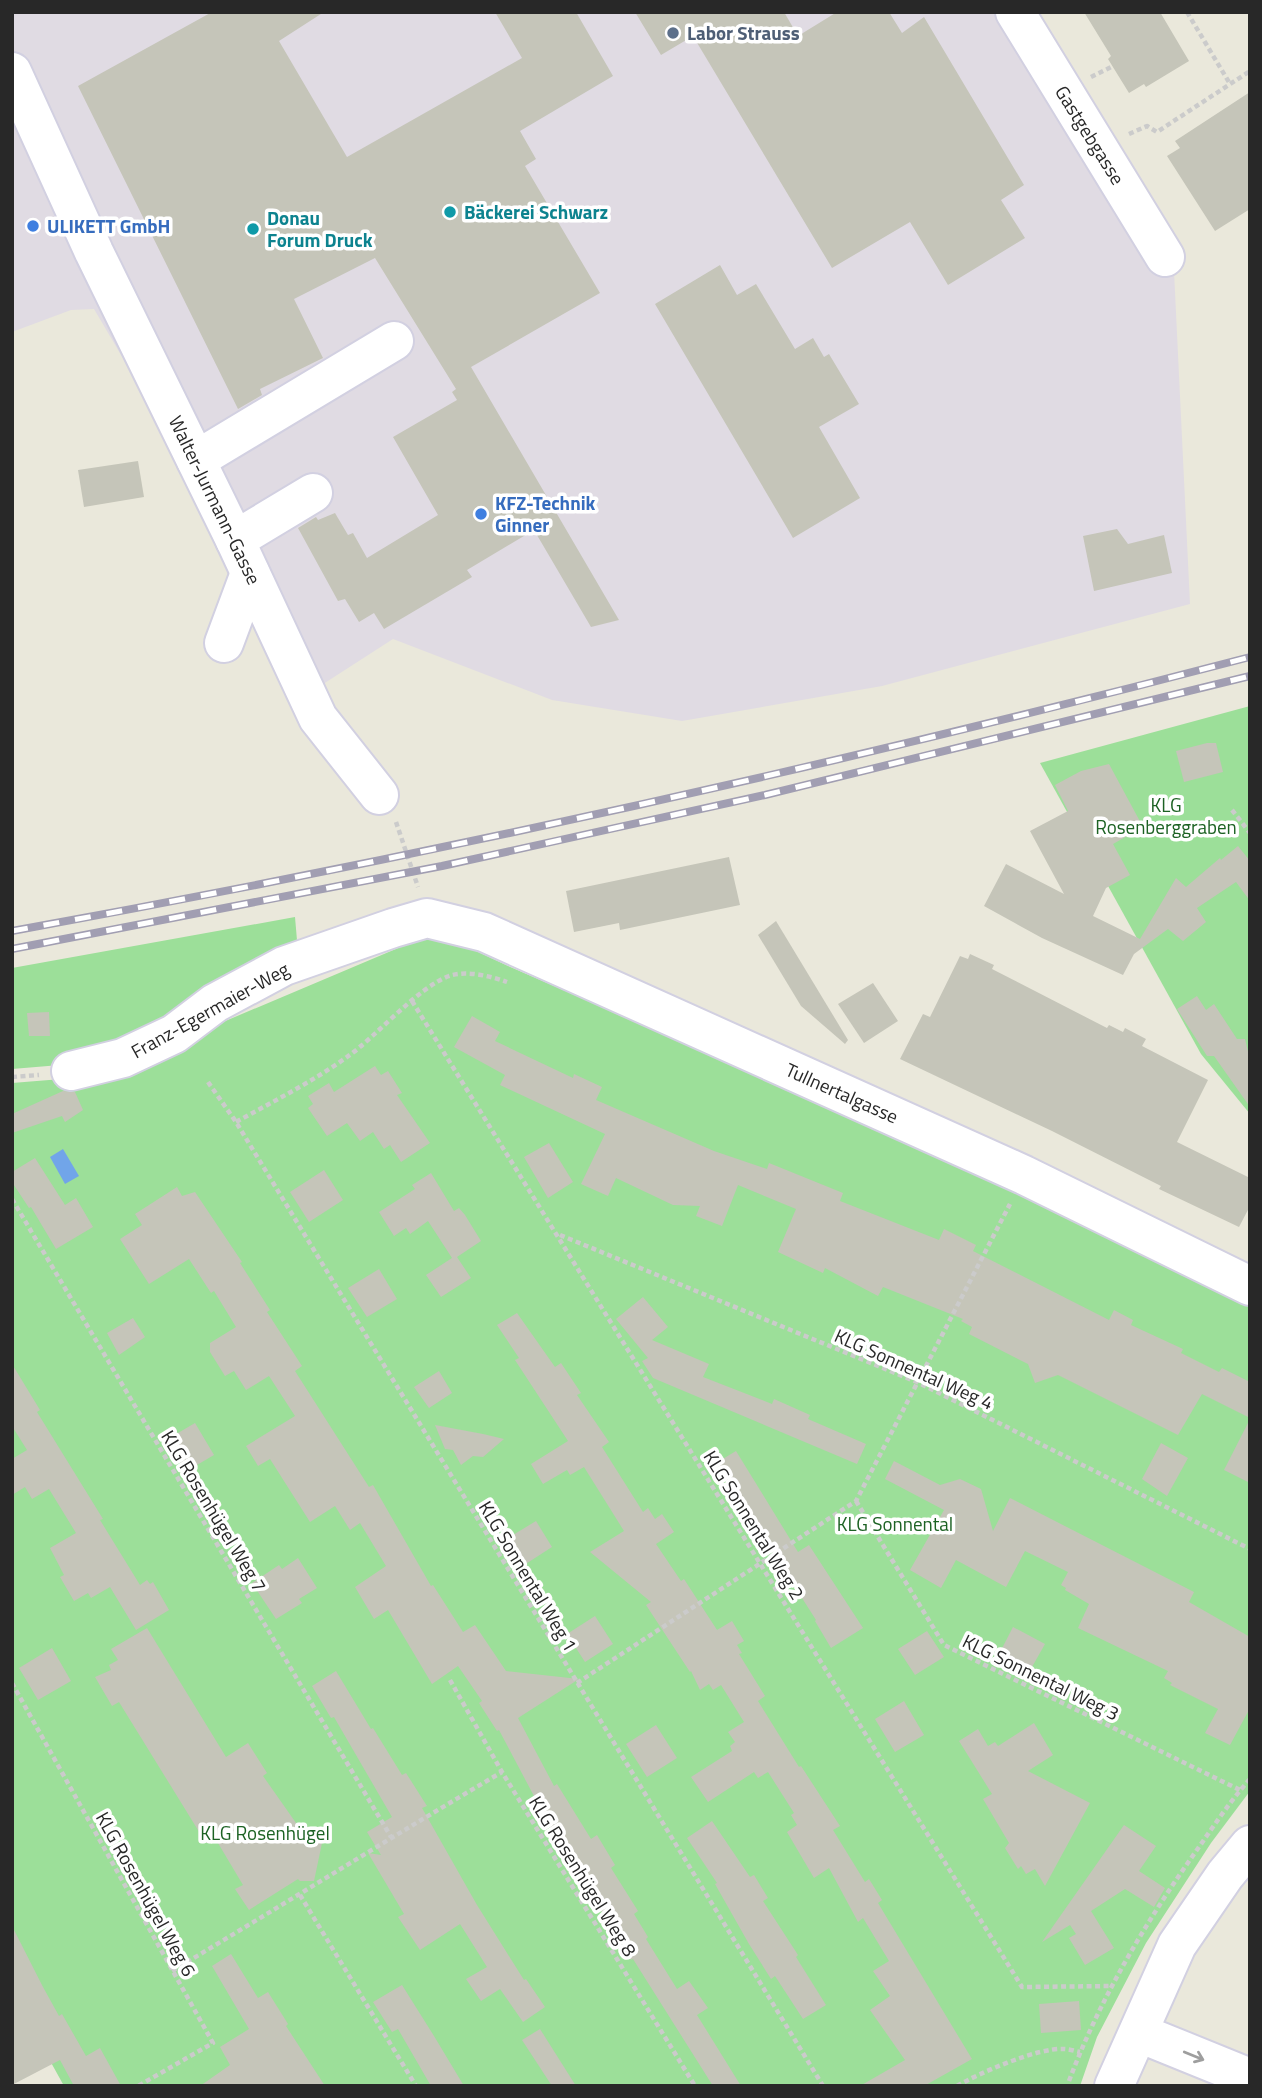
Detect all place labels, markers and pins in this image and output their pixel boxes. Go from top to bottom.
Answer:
place label: Labor Strauss [687,18,800,47]
marker: Labor Strauss [665,25,681,41]
place label: Bäckerei Schwarz [464,197,608,226]
place label: Donau Forum Druck [267,203,373,254]
marker: Bäckerei Schwarz [442,204,458,220]
place label: ULIKETT GmbH [47,211,170,240]
marker: ULIKETT GmbH [25,218,41,234]
marker: Donau Forum Druck [245,221,261,237]
place label: KFZ-Technik Ginner [495,488,596,539]
marker: KFZ-Technik Ginner [473,506,489,522]

